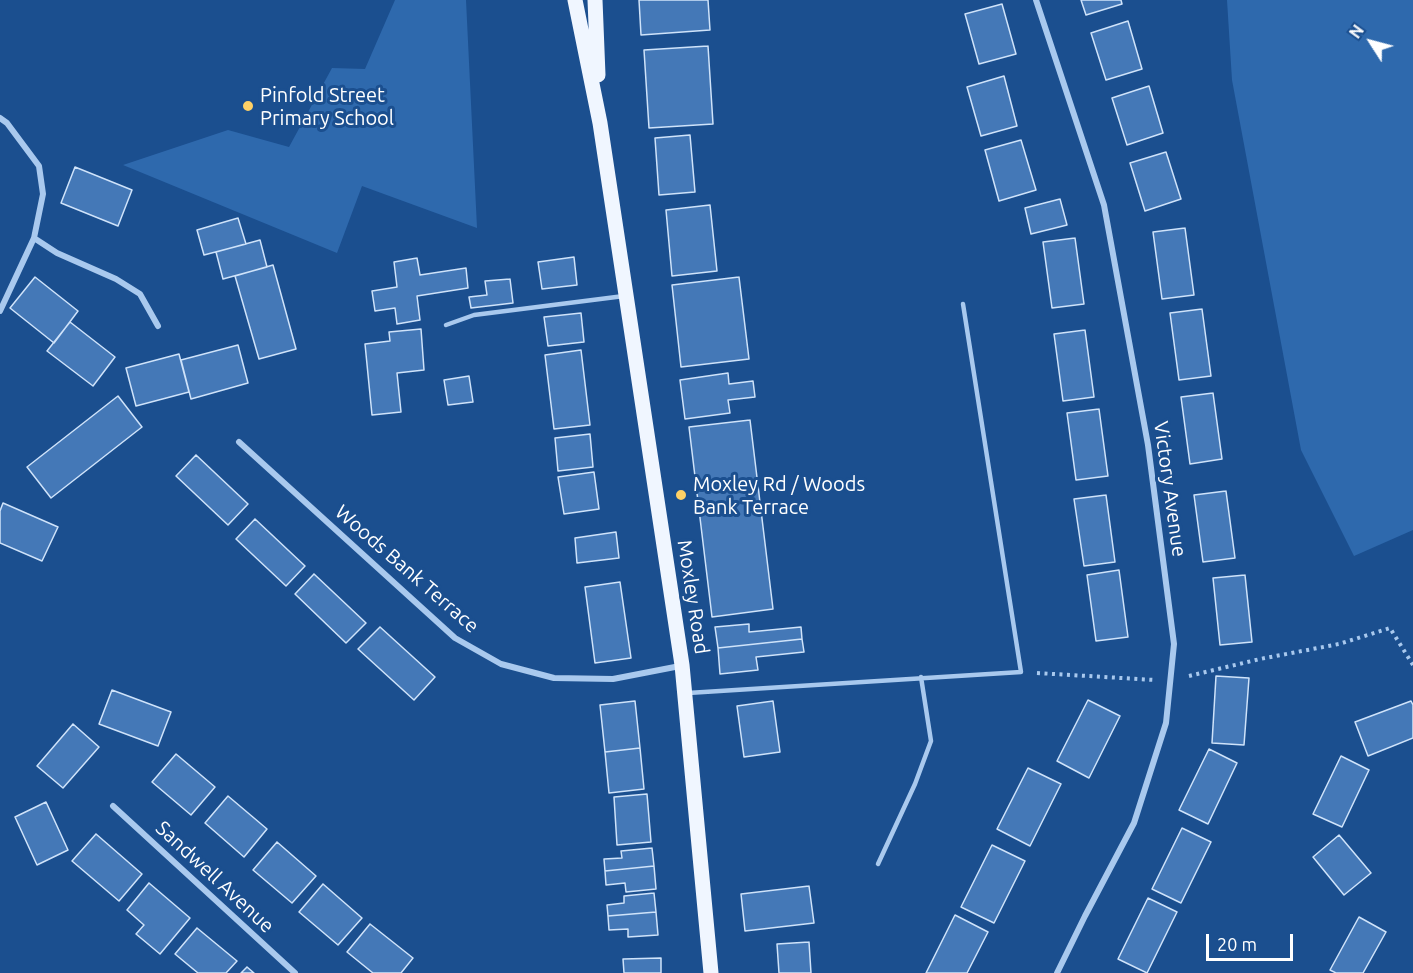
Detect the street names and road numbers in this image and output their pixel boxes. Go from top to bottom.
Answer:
street label: Victory Avenue [1149,420,1191,558]
street label: Woods Bank Terrace [330,500,484,638]
street label: Moxley Road [672,538,714,656]
street label: Sandwell Avenue [151,816,279,938]

